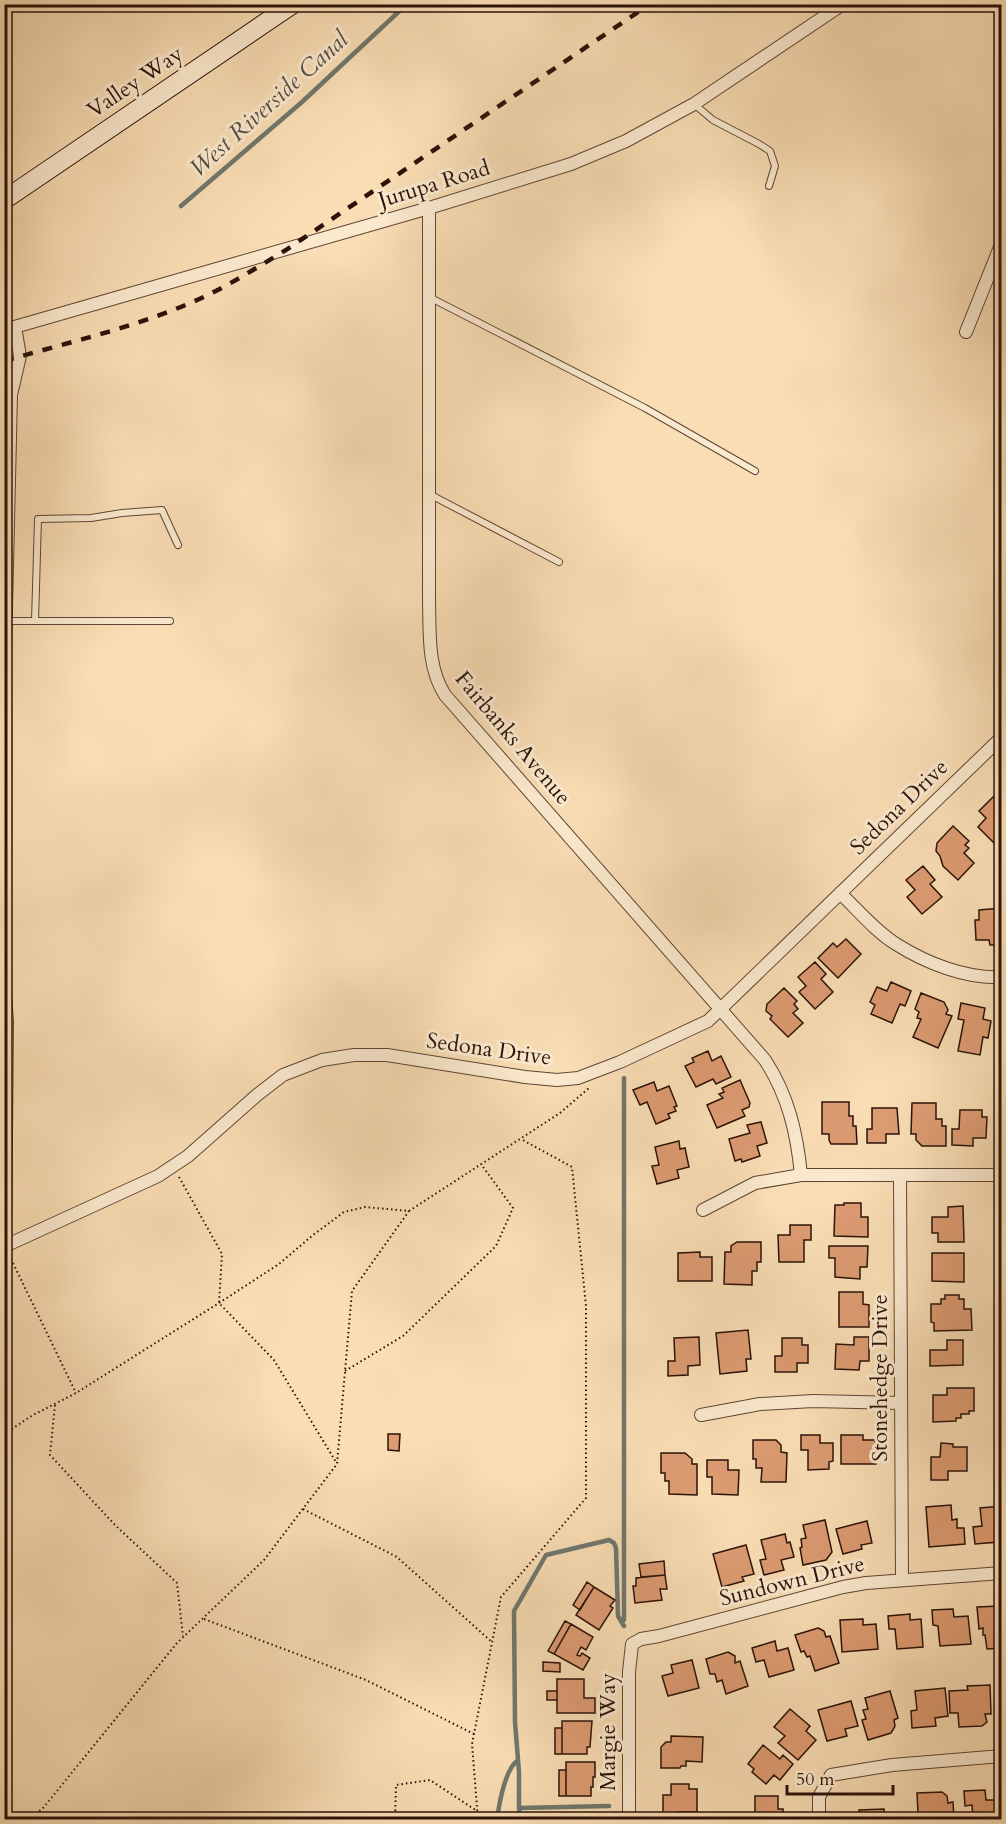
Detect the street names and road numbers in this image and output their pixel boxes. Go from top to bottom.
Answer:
street label: Valley Way [81,39,189,125]
street label: Jurupa Road [372,153,494,216]
street label: Fairbanks Avenue [448,665,578,811]
street label: Sedona Drive [843,753,955,861]
street label: Sedona Drive [425,1025,553,1073]
street label: Stonehedge Drive [865,1294,895,1462]
street label: Sundown Drive [716,1548,868,1614]
street label: Margie Way [593,1673,623,1791]

